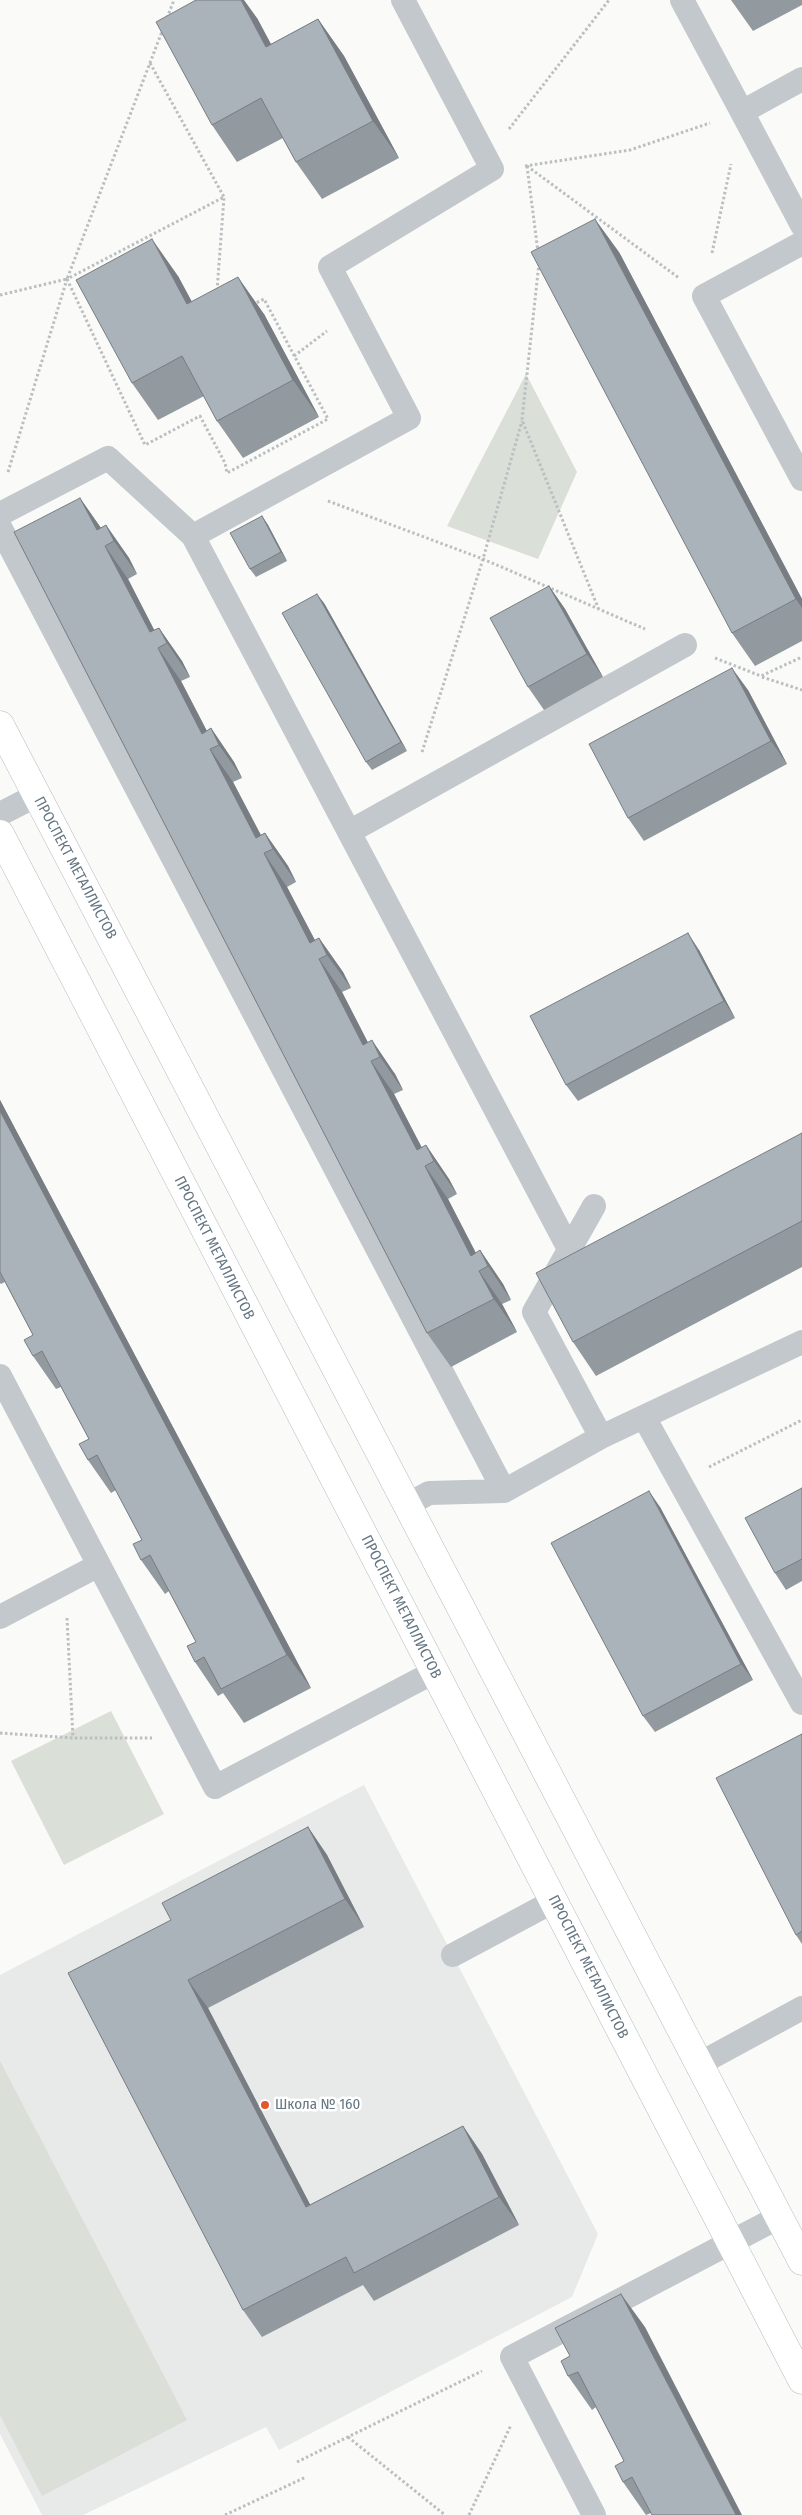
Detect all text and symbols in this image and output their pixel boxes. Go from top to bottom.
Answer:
street label: ПРОСПЕКТ МЕТАЛЛИСТОВ [30,794,120,942]
street label: ПРОСПЕКТ МЕТАЛЛИСТОВ [170,1173,258,1323]
street label: ПРОСПЕКТ МЕТАЛЛИСТОВ [357,1532,445,1682]
street label: ПРОСПЕКТ МЕТАЛЛИСТОВ [544,1892,632,2042]
place label: Школа № 160 [275,2096,360,2114]
marker: Школа № 160 [259,2099,271,2111]

